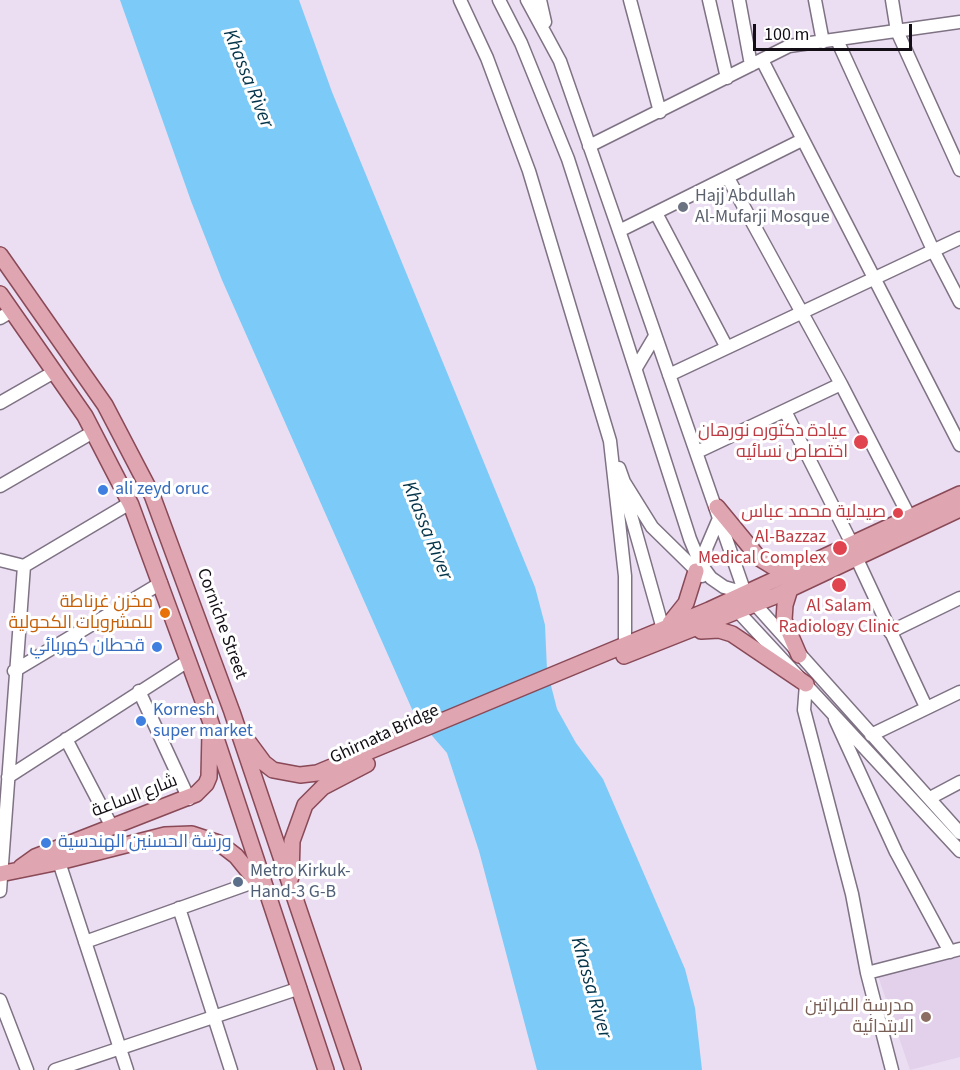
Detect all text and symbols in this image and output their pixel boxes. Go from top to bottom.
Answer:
scale bar [756,12,915,50]
text: 100 m [764,22,809,47]
water label: Khassa River [216,26,278,132]
place label: Hajj Abdullah Al-Mufarji Mosque [695,186,830,228]
marker: Hajj Abdullah Al-Mufarji Mosque [676,200,690,214]
place label: عيادة دكتوره نورهان اختصاص نسائيه [698,421,848,464]
marker: عيادة دكتوره نورهان اختصاص نسائيه [852,433,870,451]
water label: Khassa River [395,478,457,584]
place label: ali zeyd oruc [115,479,209,501]
marker: ali zeyd oruc [96,483,110,497]
place label: صيدلية محمد عباس [741,502,886,524]
marker: صيدلية محمد عباس [891,506,905,520]
place label: Al-Bazzaz Medical Complex [698,527,826,570]
marker: Al-Bazzaz Medical Complex [831,539,849,557]
street label: Corniche Street [191,566,251,682]
marker: Al Salam Radiology Clinic [830,576,848,594]
place label: مخزن غرناطة للمشروبات الكحولية [9,592,153,634]
place label: Al Salam Radiology Clinic [779,596,899,638]
marker: مخزن غرناطة للمشروبات الكحولية [158,606,172,620]
place label: قحطان كهربائي [29,636,145,658]
marker: قحطان كهربائي [150,640,164,654]
place label: Kornesh super market [153,700,253,742]
street label: Ghirnata Bridge [327,700,443,770]
marker: Kornesh super market [134,714,148,728]
street label: شارع الساعة [89,771,181,823]
place label: ورشة الحسنين الهندسية [58,832,232,854]
marker: ورشة الحسنين الهندسية [39,836,53,850]
place label: Metro Kirkuk- Hand-3 G-B [250,861,351,904]
marker: Metro Kirkuk- Hand-3 G-B [231,875,245,889]
water label: Khassa River [564,935,616,1041]
place label: مدرسة الفراتين الابتدائية [805,996,914,1038]
marker: مدرسة الفراتين الابتدائية [919,1010,933,1024]

